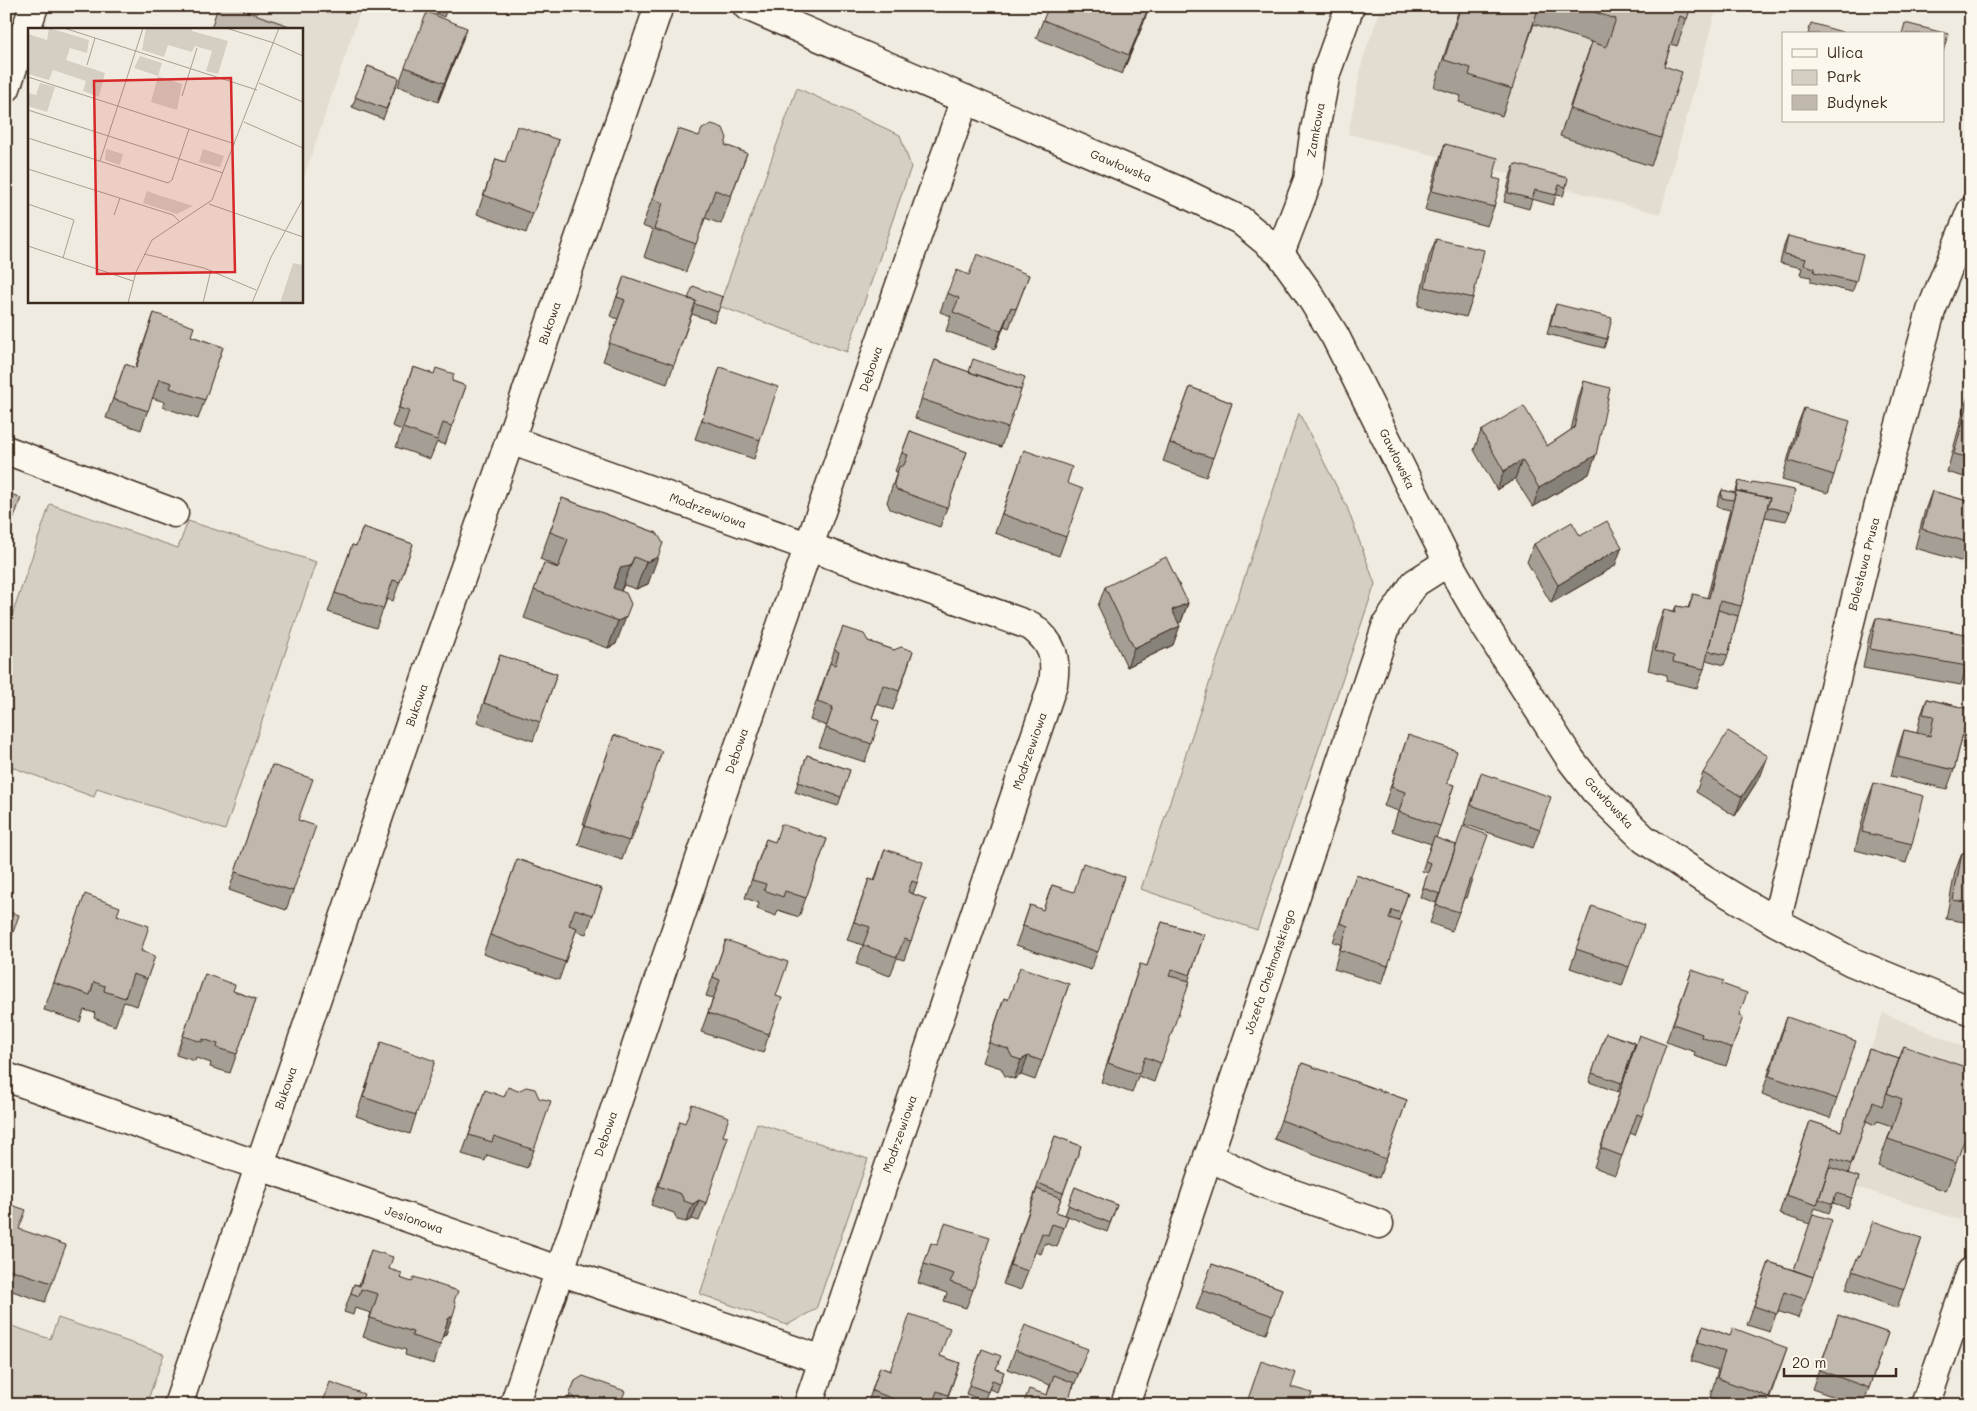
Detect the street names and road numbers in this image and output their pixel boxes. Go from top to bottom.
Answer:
street label: Zamkowa [1302,101,1328,158]
street label: Gawłowska [1088,145,1155,185]
street label: Bukowa [534,299,564,346]
street label: Dębowa [855,344,885,394]
street label: Gawłowska [1376,426,1419,492]
street label: Modrzewiowa [667,489,749,531]
street label: Bolesława Prusa [1844,515,1882,612]
street label: Bukowa [401,681,431,728]
street label: Modrzewiowa [1008,710,1050,792]
street label: Dębowa [721,726,751,776]
street label: Gawłowska [1582,773,1638,832]
street label: Józefa Chełmońskiego [1240,907,1298,1036]
street label: Bukowa [270,1064,300,1111]
street label: Modrzewiowa [878,1093,920,1175]
street label: Dębowa [590,1109,620,1159]
street label: Jesionowa [383,1202,446,1237]

